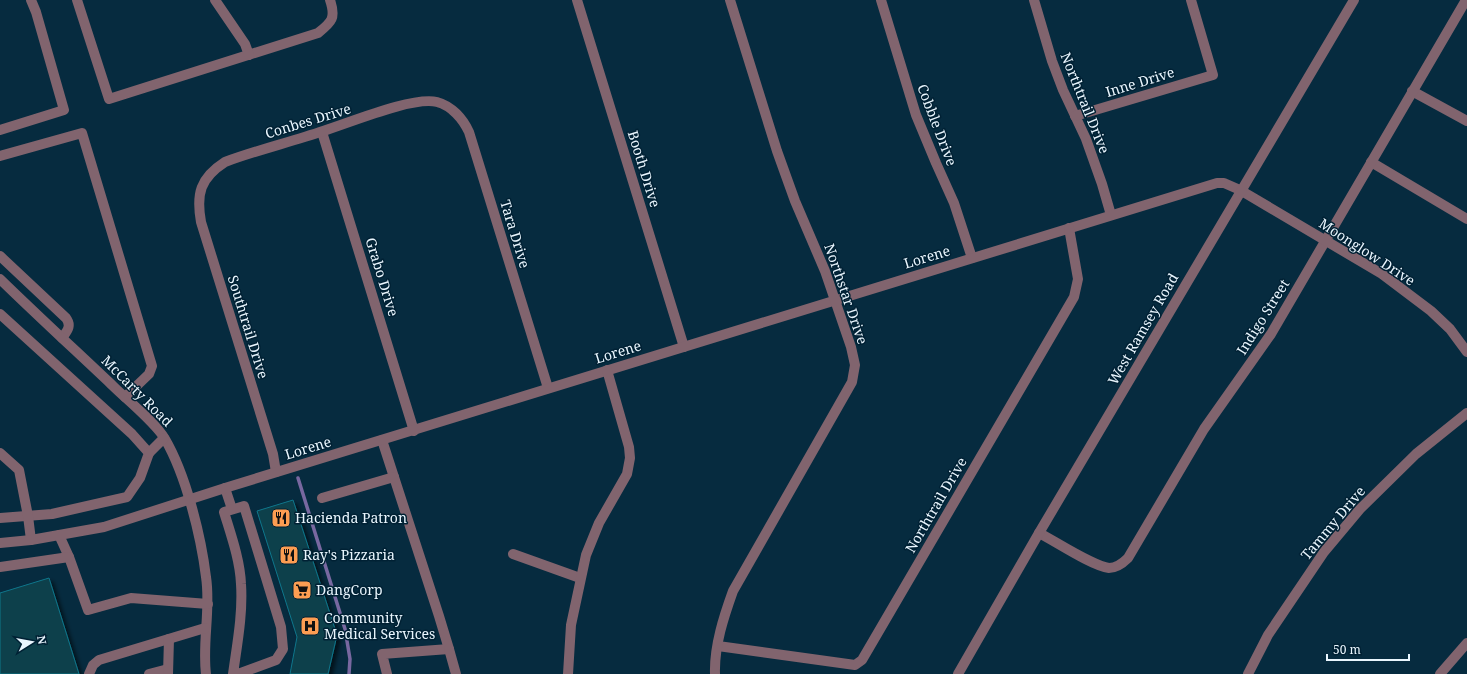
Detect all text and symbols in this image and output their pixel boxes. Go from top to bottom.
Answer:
street label: Northtrail Drive [1056,49,1114,156]
street label: Inne Drive [1103,62,1177,101]
street label: Cobble Drive [913,81,962,168]
street label: Conbes Drive [263,98,353,143]
street label: Booth Drive [624,128,665,210]
street label: Tara Drive [496,197,535,270]
street label: Moonglow Drive [1316,213,1419,290]
street label: Grabo Drive [361,235,403,319]
street label: Northstar Drive [820,241,873,347]
street label: Lorene [901,241,952,273]
street label: West Ramsey Road [1103,269,1182,388]
street label: Southtrail Drive [224,273,273,381]
street label: Indigo Street [1232,275,1293,358]
street label: Lorene [592,336,643,368]
street label: McCarty Road [98,351,177,431]
street label: Lorene [282,432,333,464]
street label: Northtrail Drive [900,453,971,556]
street label: Tammy Drive [1296,482,1369,563]
restaurant icon: Hacienda Patron [270,507,292,529]
place label: Hacienda Patron [295,508,407,527]
restaurant icon: Ray's Pizzaria [278,544,300,566]
place label: Ray's Pizzaria [303,545,395,564]
supermarket icon: DangCorp [291,579,313,601]
place label: DangCorp [316,580,383,599]
place label: Community Medical Services [324,608,435,643]
hospital icon: Community Medical Services [299,615,321,637]
north arrow [12,622,52,662]
text: N [34,634,51,646]
scale bar [1327,636,1409,662]
text: 50 m [1333,641,1361,658]

